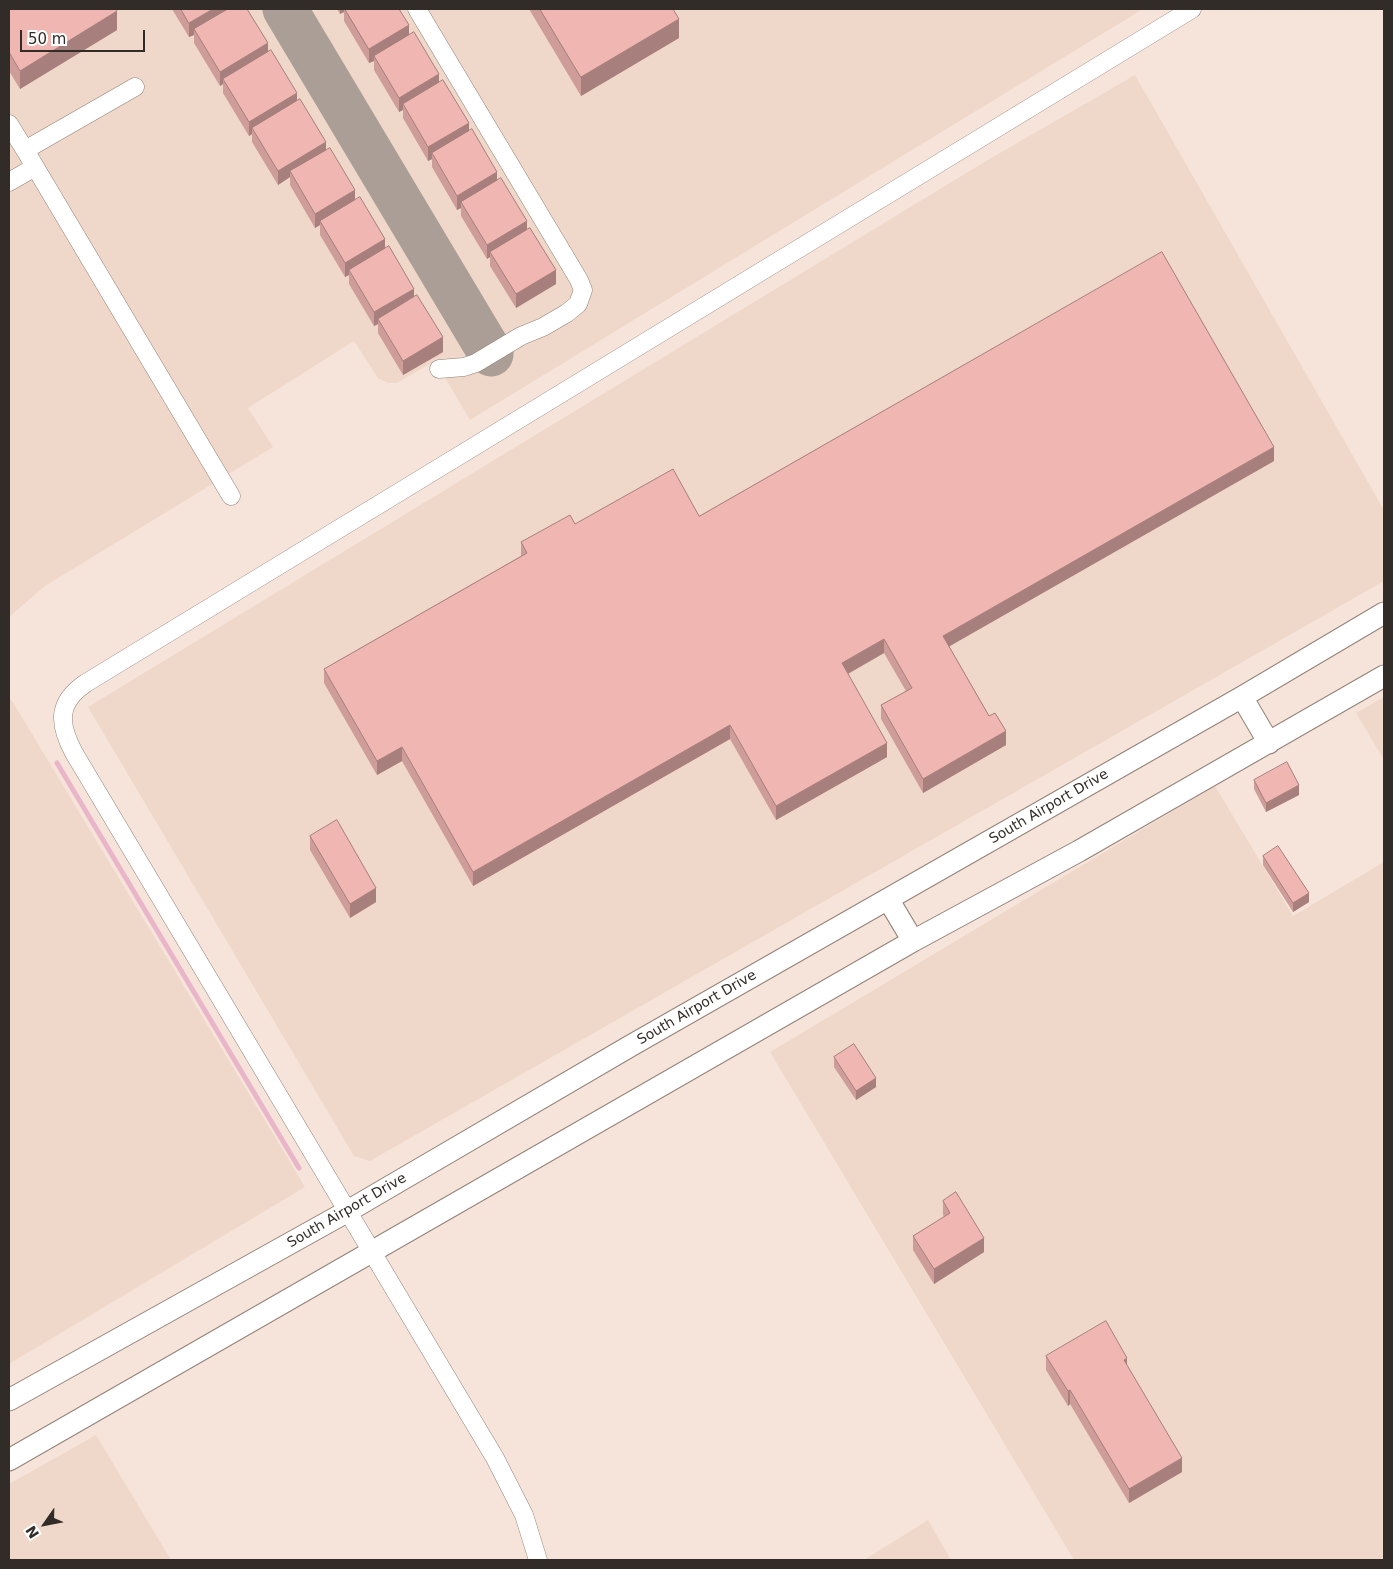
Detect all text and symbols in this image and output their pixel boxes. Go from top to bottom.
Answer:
scale bar [22,20,148,52]
text: 50 m [28,30,66,48]
street label: South Airport Drive [986,766,1112,848]
street label: South Airport Drive [634,967,760,1049]
street label: South Airport Drive [284,1170,410,1252]
north arrow [20,1499,70,1549]
text: N [23,1523,42,1541]

